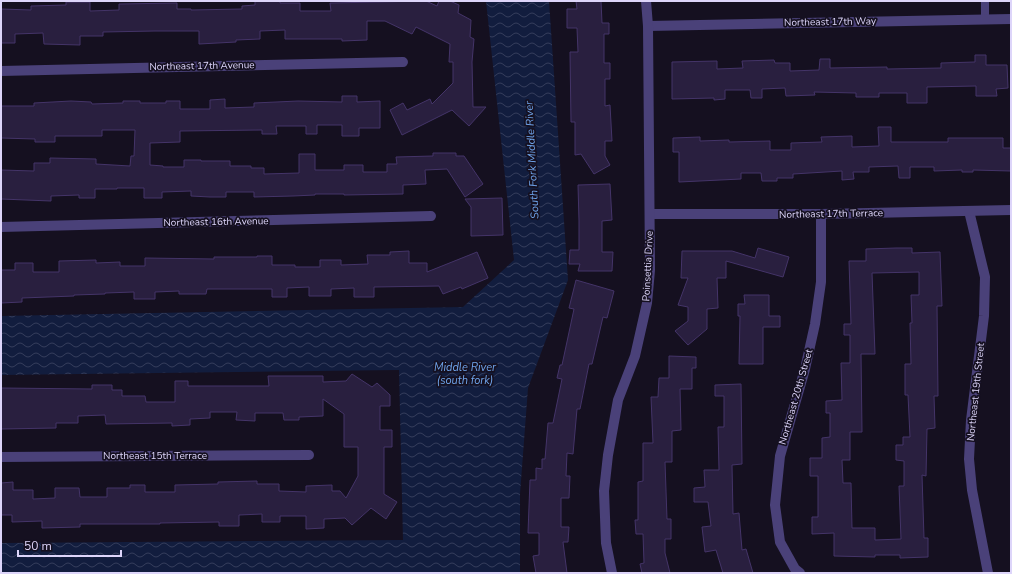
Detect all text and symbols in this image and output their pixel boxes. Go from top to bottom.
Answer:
street label: Northeast 17th Way [784,14,877,30]
street label: Northeast 17th Avenue [149,58,255,74]
water label: South Fork Middle River [521,100,543,219]
street label: Northeast 17th Terrace [779,206,883,222]
street label: Northeast 16th Avenue [163,214,269,230]
street label: Poinsettia Drive [639,230,657,302]
street label: Northeast 19th Street [964,342,988,442]
street label: Northeast 20th Street [776,347,816,446]
water label: Middle River (south fork) [434,360,497,388]
street label: Northeast 15th Terrace [103,449,207,463]
scale bar [18,532,121,558]
text: 50 m [24,538,52,554]

